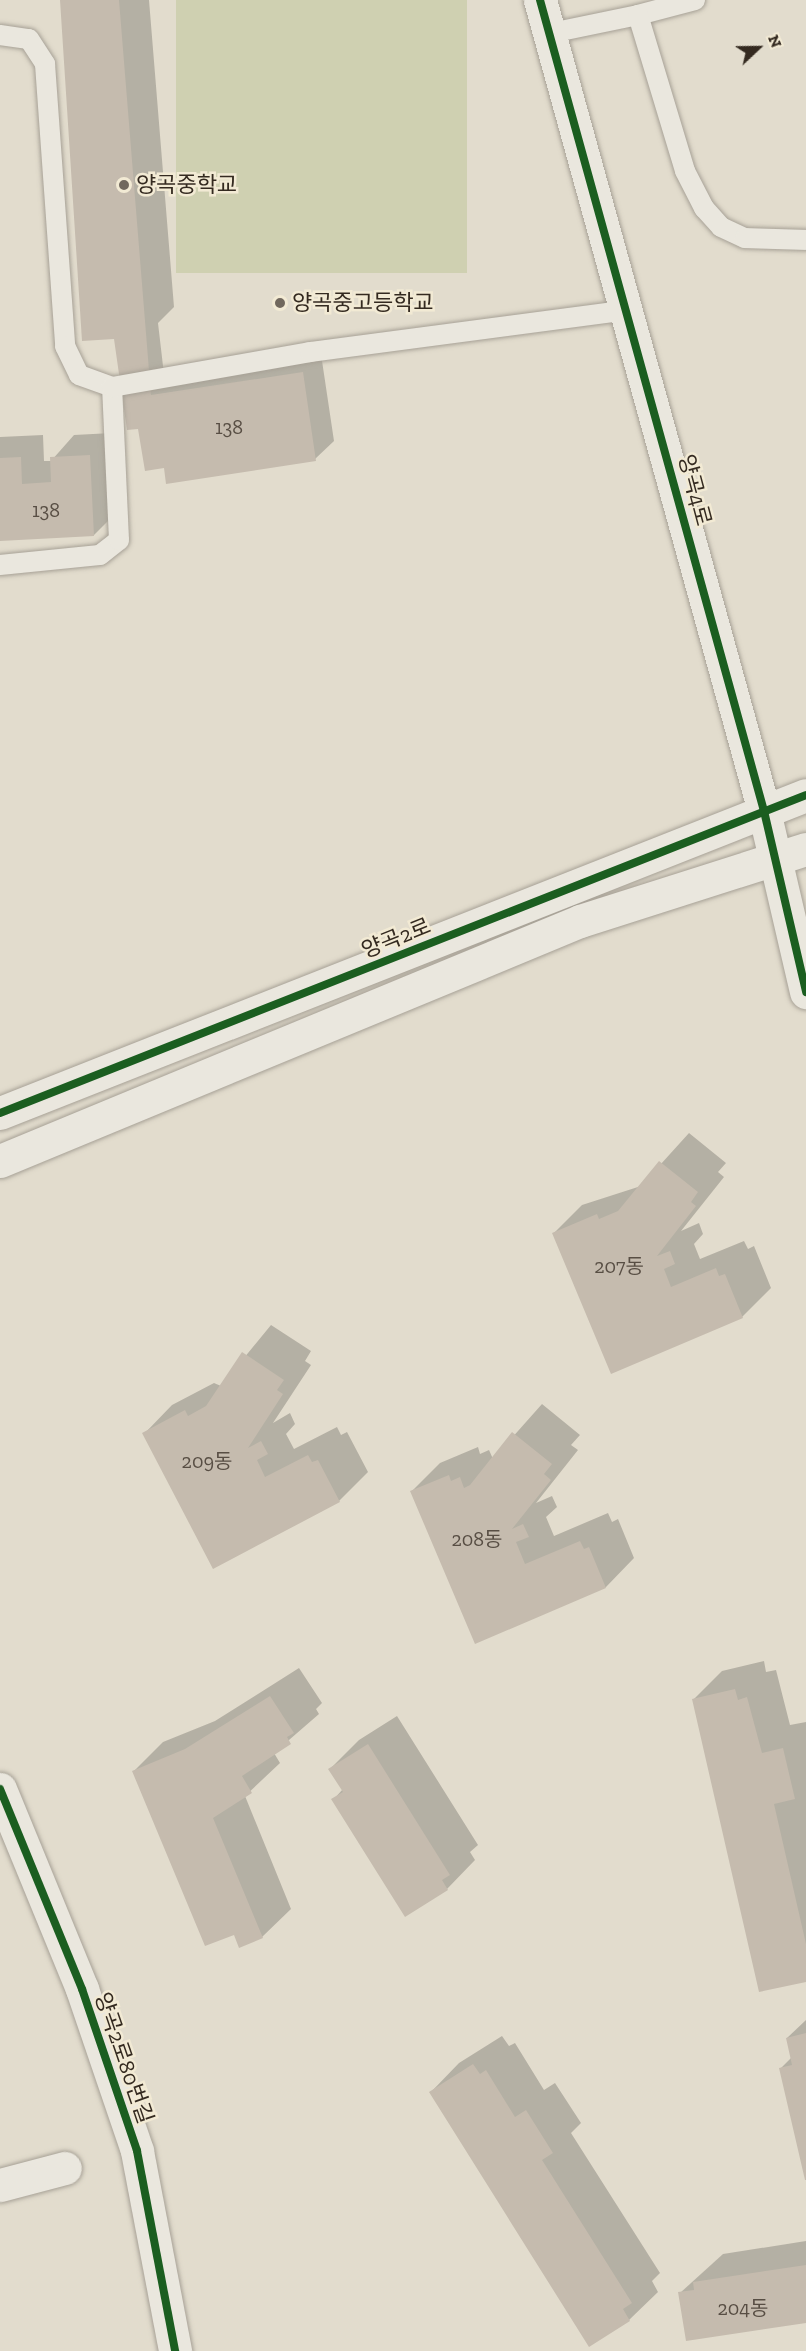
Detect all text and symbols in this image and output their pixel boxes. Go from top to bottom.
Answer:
north arrow [728,18,788,78]
text: N [764,32,786,50]
place label: 양곡중학교 [136,172,237,198]
marker: 양곡중학교 [117,178,131,192]
place label: 양곡중고등학교 [292,290,434,316]
marker: 양곡중고등학교 [273,296,287,310]
house number: 138 [215,415,243,439]
street label: 양곡4로 [673,452,717,528]
house number: 138 [32,498,60,522]
street label: 양곡2로 [358,912,434,964]
house number: 207동 [594,1254,644,1278]
house number: 209동 [182,1449,232,1473]
house number: 208동 [452,1527,502,1551]
street label: 양곡2로80번길 [89,1989,159,2127]
house number: 204동 [718,2296,768,2320]

